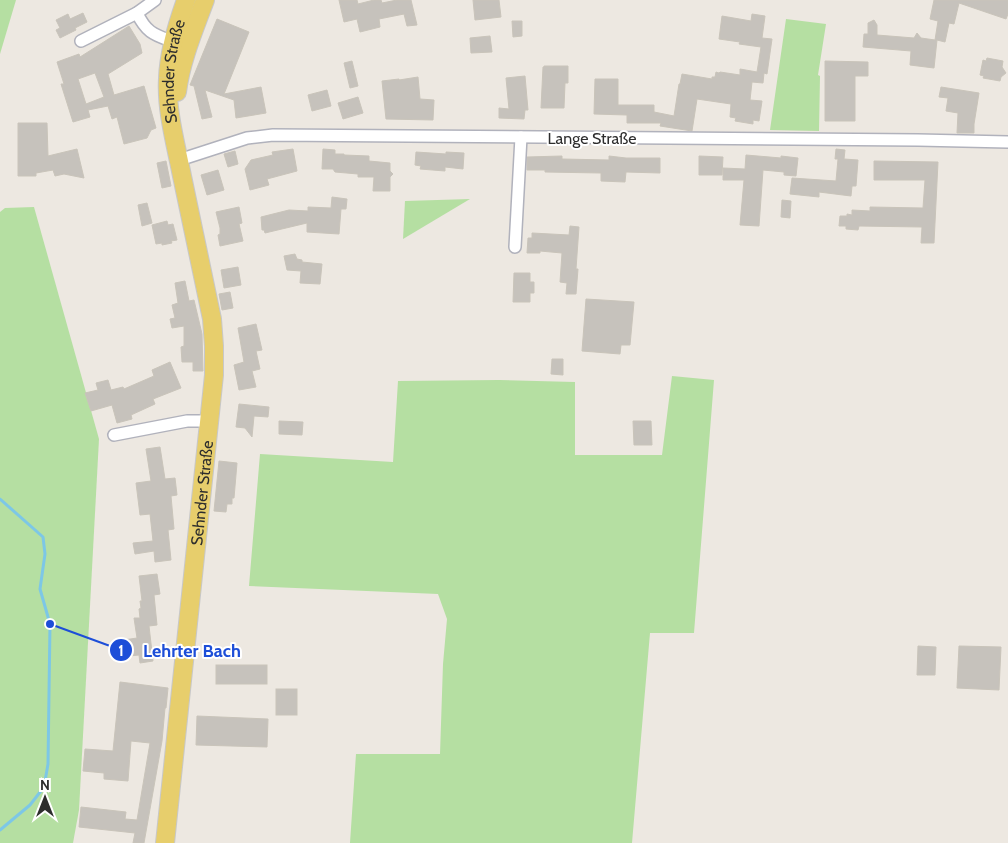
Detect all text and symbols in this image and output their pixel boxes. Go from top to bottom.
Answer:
street label: Sehnder Straße [158,17,188,125]
street label: Lange Straße [548,129,636,148]
street label: Sehnder Straße [187,439,217,546]
callout: Lehrter Bach [109,634,251,667]
text: Lehrter Bach [143,640,241,662]
text: 1 [118,642,124,660]
north arrow [20,773,70,823]
text: N [40,776,50,794]

